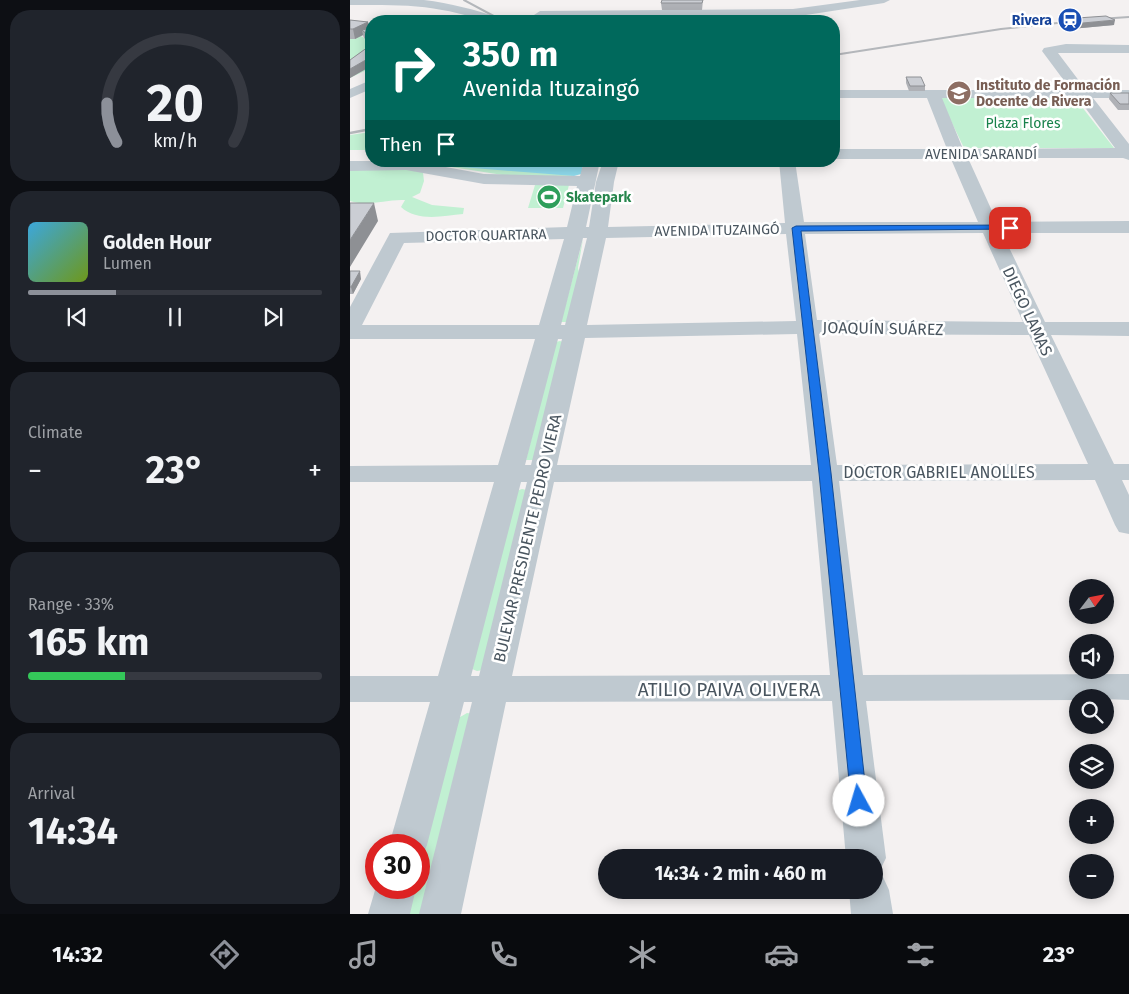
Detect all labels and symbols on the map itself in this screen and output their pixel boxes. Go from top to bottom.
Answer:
station icon: Rivera [1057,7,1083,33]
place label: Rivera [1012,12,1052,29]
place label: Instituto de Formación Docente de Rivera [976,77,1120,110]
school or university icon: Instituto de Formación Docente de Rivera [946,80,972,106]
park label: Plaza Flores [986,115,1061,132]
street label: AVENIDA SARANDÍ [925,145,1037,163]
sports icon: Skatepark [536,184,562,210]
place label: Skatepark [566,189,632,206]
pin [989,207,1031,249]
street label: AVENIDA ITUZAINGÓ [654,220,780,240]
street label: DOCTOR QUARTARA [425,226,547,245]
street label: DIEGO LAMAS [999,264,1057,359]
street label: JOAQUÍN SUÁREZ [822,317,944,339]
street label: BULEVAR PRESIDENTE PEDRO VIERA [490,411,566,664]
street label: DOCTOR GABRIEL ANOLLES [843,463,1035,482]
north arrow [1069,579,1114,624]
street label: ATILIO PAIVA OLIVERA [638,678,820,701]
position arrow [832,774,884,826]
speed limit sign: 30 [365,834,430,899]

